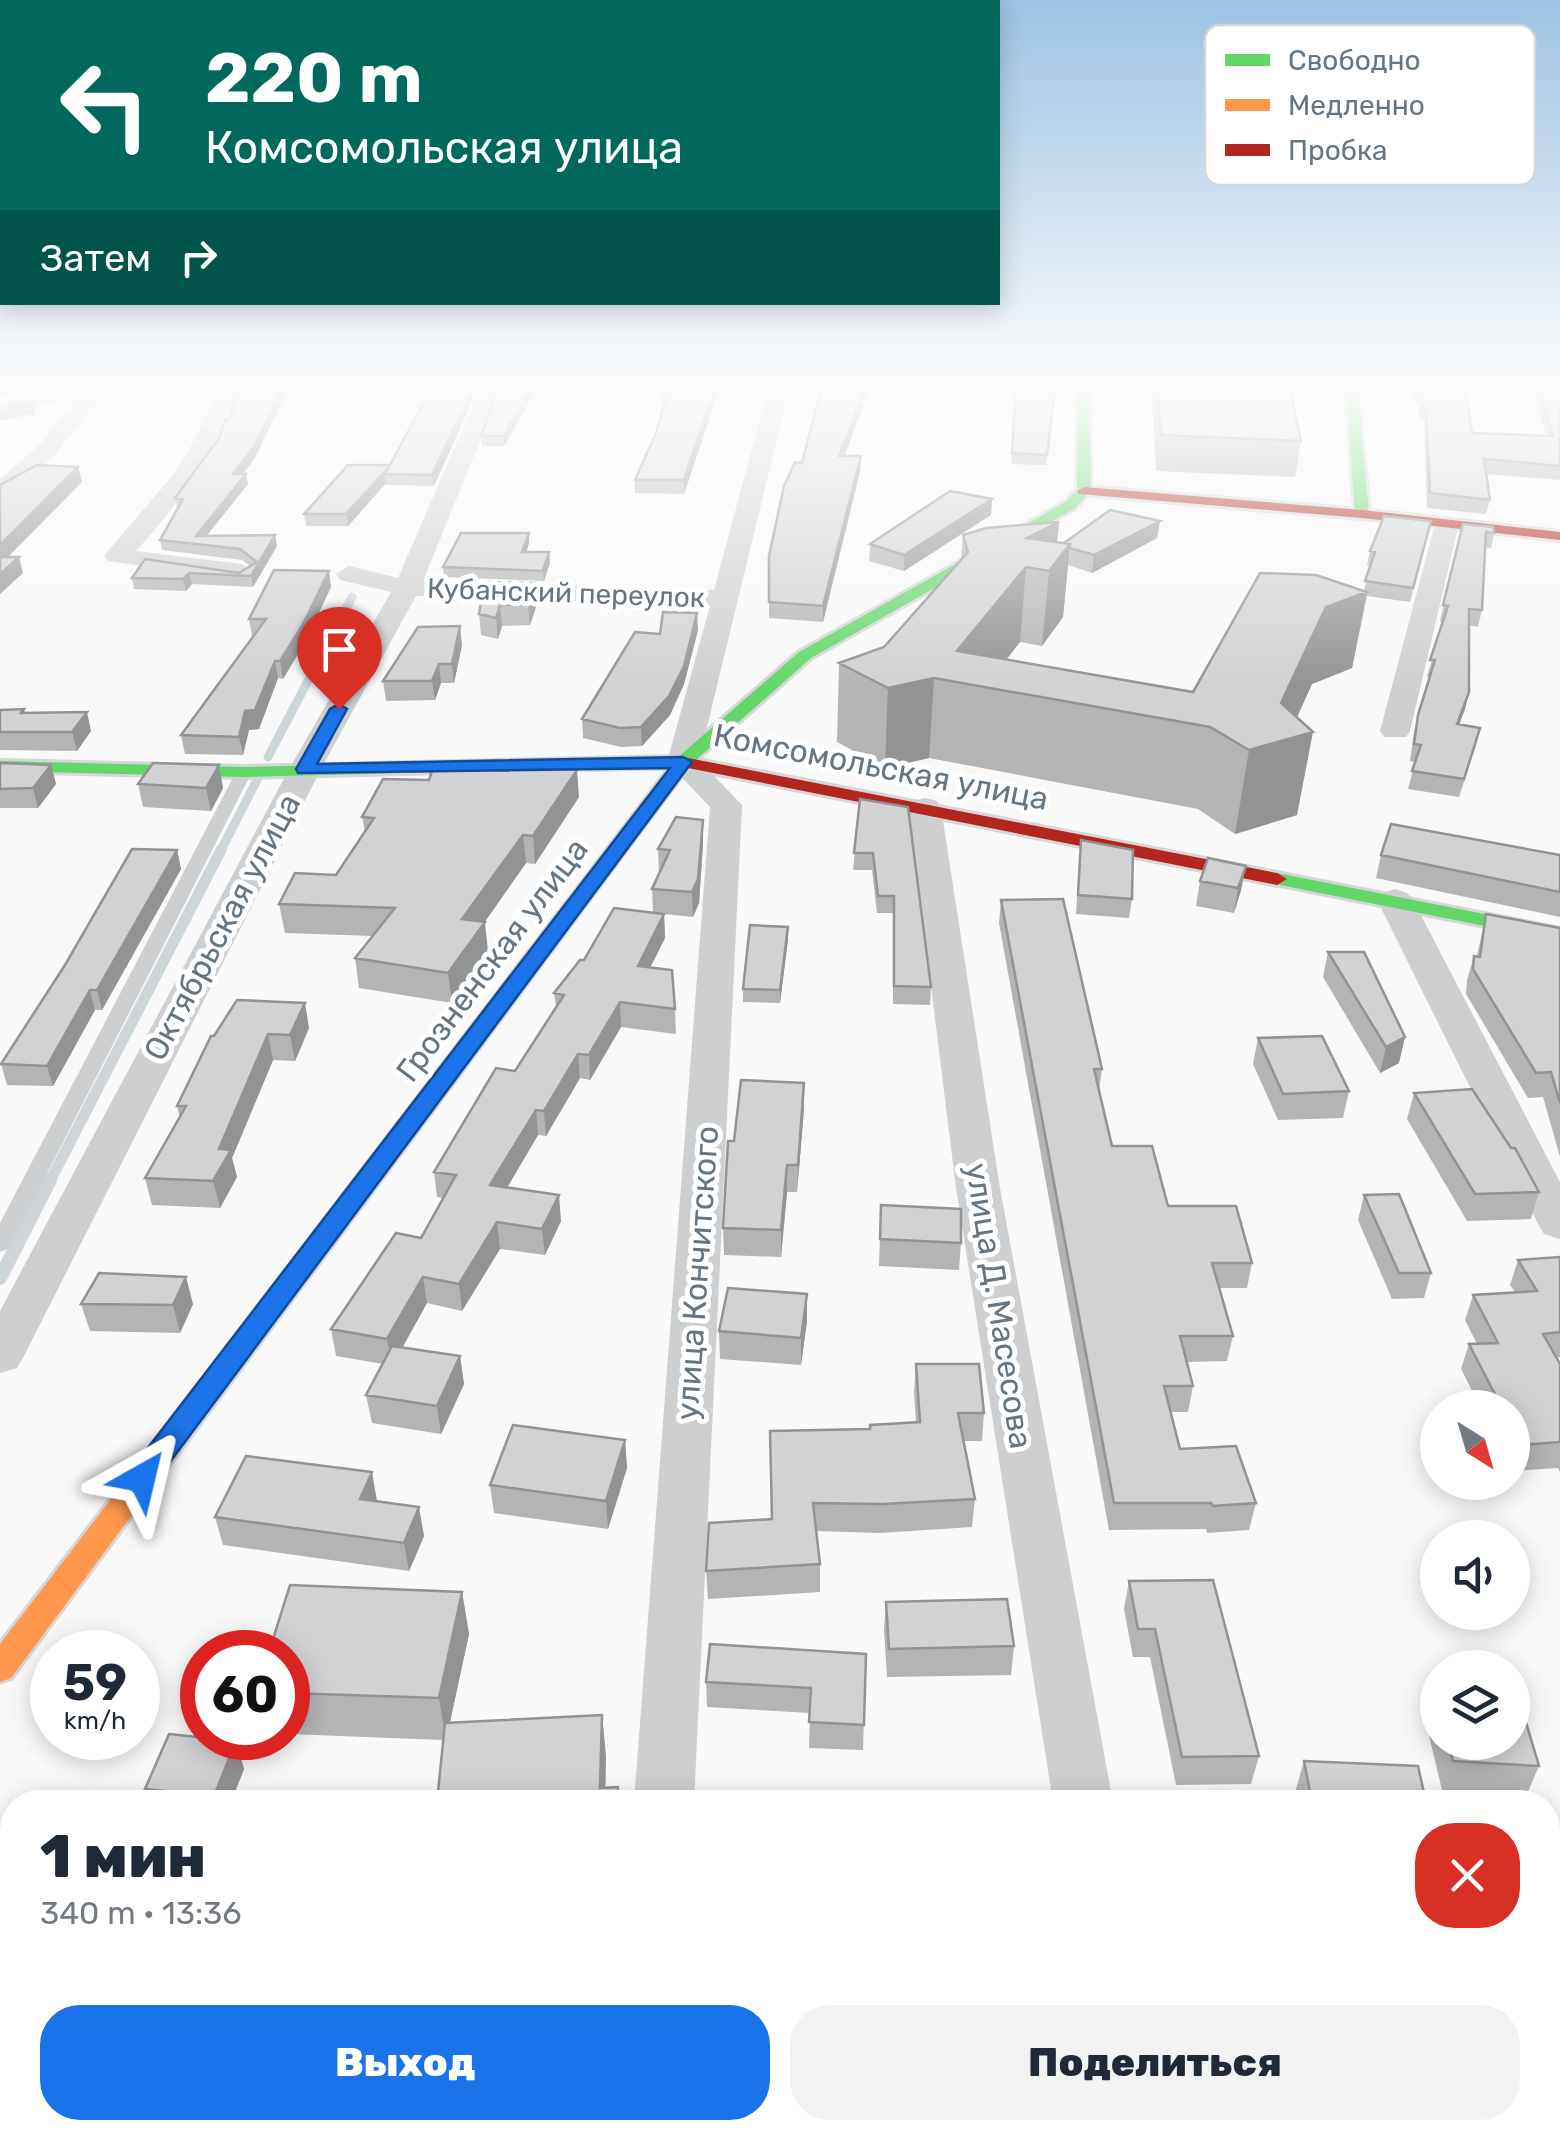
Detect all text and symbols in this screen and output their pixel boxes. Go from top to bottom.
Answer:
legend [1205,25,1535,185]
text: 220 m [205,37,423,120]
icon: left [40,40,170,170]
text: Свободно [1288,44,1421,77]
text: Медленно [1288,89,1425,122]
text: Комсомольская улица [205,121,683,174]
text: Пробка [1288,134,1388,167]
icon: right [171,230,226,285]
text: Затем [40,235,151,281]
street label: Кубанский переулок [427,572,705,614]
pin [297,607,382,710]
icon: arrive [312,622,367,677]
street label: Комсомольская улица [710,716,1052,818]
street label: Октябрьская улица [136,787,308,1067]
street label: Грозненская улица [388,831,596,1089]
street label: улица Кончитского [668,1125,726,1421]
street label: улица Д. Масесова [958,1160,1040,1452]
north arrow [1420,1390,1530,1500]
map controls [1420,1390,1530,1760]
position arrow [90,1426,194,1530]
button: sound [1420,1520,1530,1630]
speed limit sign: 60 [180,1630,310,1760]
button: layers [1420,1650,1530,1760]
text: 59 [63,1653,127,1713]
text: km/h [64,1706,126,1735]
text: 1 мин [40,1821,206,1892]
button: close [1415,1823,1520,1928]
text: 340 m · 13:36 [40,1894,242,1932]
button: Выход [40,2005,770,2120]
button: Поделиться [790,2005,1520,2120]

